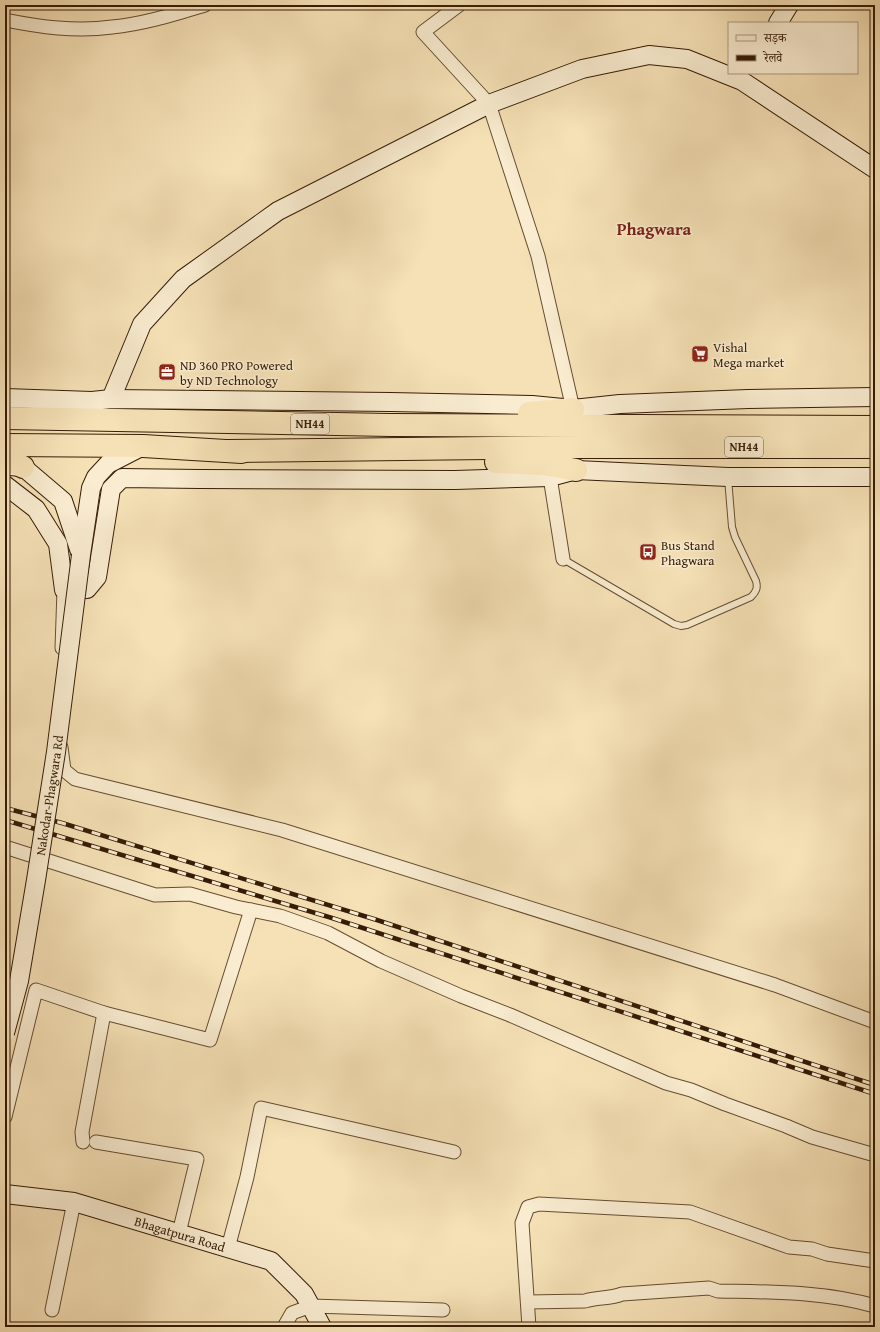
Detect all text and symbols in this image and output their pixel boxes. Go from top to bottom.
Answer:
legend [728,22,858,74]
text: सड़क [763,29,788,46]
text: रेलवे [762,49,783,66]
district label: Phagwara [617,216,692,241]
place label: Vishal Mega market [713,338,785,372]
supermarket icon: Vishal Mega market [690,344,710,364]
place label: ND 360 PRO Powered by ND Technology [180,356,293,390]
office icon: ND 360 PRO Powered by ND Technology [157,362,177,382]
road number: NH44 [291,414,329,434]
road number: NH44 [725,437,763,457]
place label: Bus Stand Phagwara [661,536,715,570]
bus stop icon: Bus Stand Phagwara [638,542,658,562]
street label: Nakodar-Phagwara Rd [31,734,68,857]
street label: Bhagatpura Road [132,1212,227,1257]

